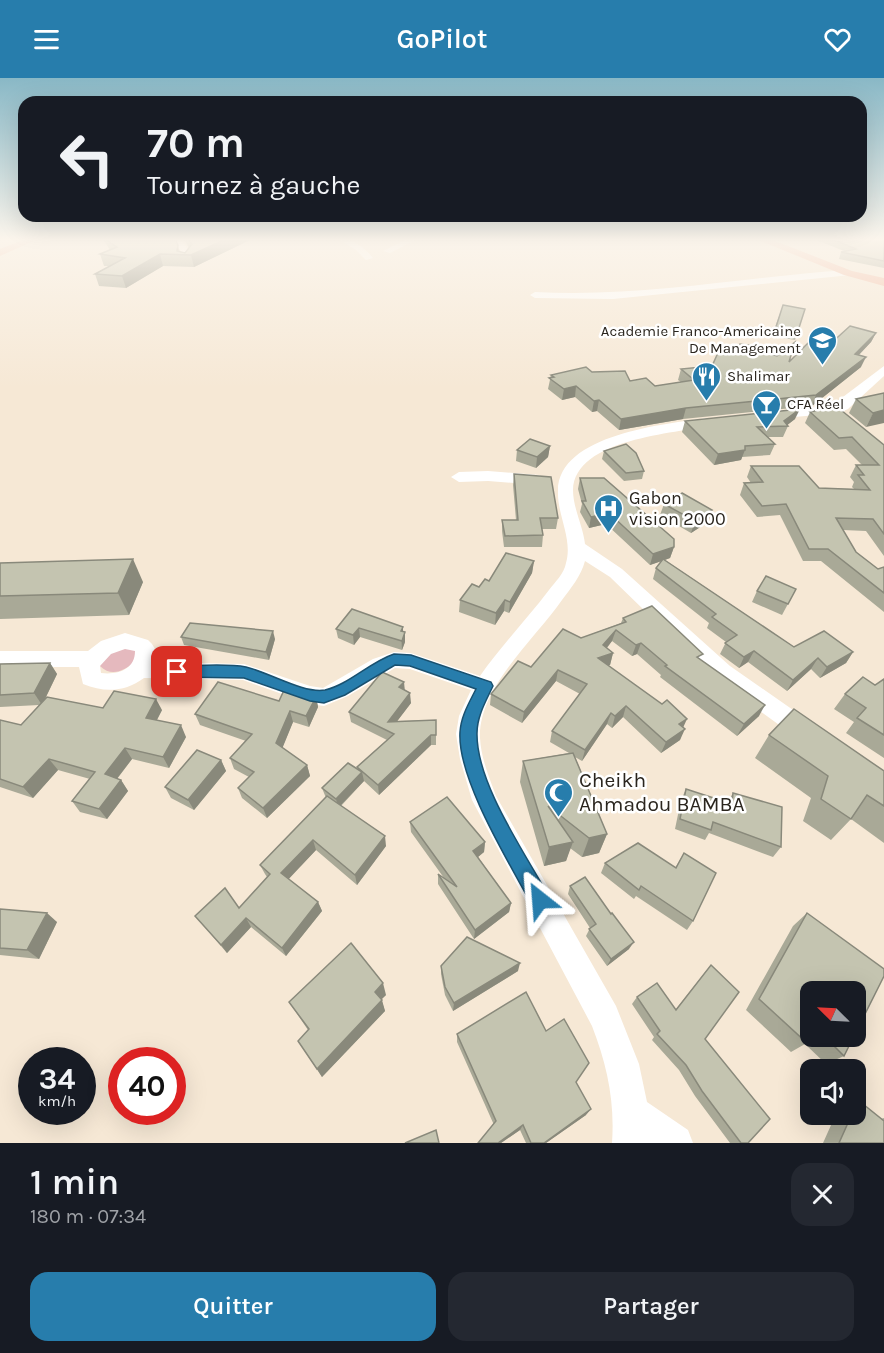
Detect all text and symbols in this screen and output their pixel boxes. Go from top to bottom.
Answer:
icon: menu [30,23,63,56]
text: GoPilot [397,23,487,55]
icon: heart [821,23,854,56]
text: 70 m [147,118,245,168]
icon: left [48,120,126,198]
text: Tournez à gauche [147,169,360,201]
place label: Academie Franco-Americaine De Management [601,322,801,357]
school or university icon: Academie Franco-Americaine De Management [806,324,838,366]
restaurant icon: Shalimar [690,360,722,402]
place label: Shalimar [727,367,790,385]
bar icon: CFA Réel [750,388,782,430]
place label: CFA Réel [787,395,844,413]
place label: Gabon vision 2000 [629,487,726,530]
hospital icon: Gabon vision 2000 [592,492,624,534]
pin [151,646,202,697]
icon: arrive [160,655,193,688]
place label: Cheikh Ahmadou BAMBA [579,768,745,816]
mosque icon: Cheikh Ahmadou BAMBA [542,776,574,818]
position arrow [508,868,572,932]
north arrow [800,981,866,1047]
map controls [800,981,866,1125]
speed limit sign: 40 [108,1047,186,1125]
button: sound [800,1059,866,1125]
text: 34 [39,1061,75,1097]
text: km/h [38,1092,76,1110]
text: 1 min [30,1161,119,1203]
button: close [791,1163,854,1226]
text: 180 m · 07:34 [30,1205,146,1228]
button: Quitter [30,1272,436,1341]
button: Partager [448,1272,854,1341]

